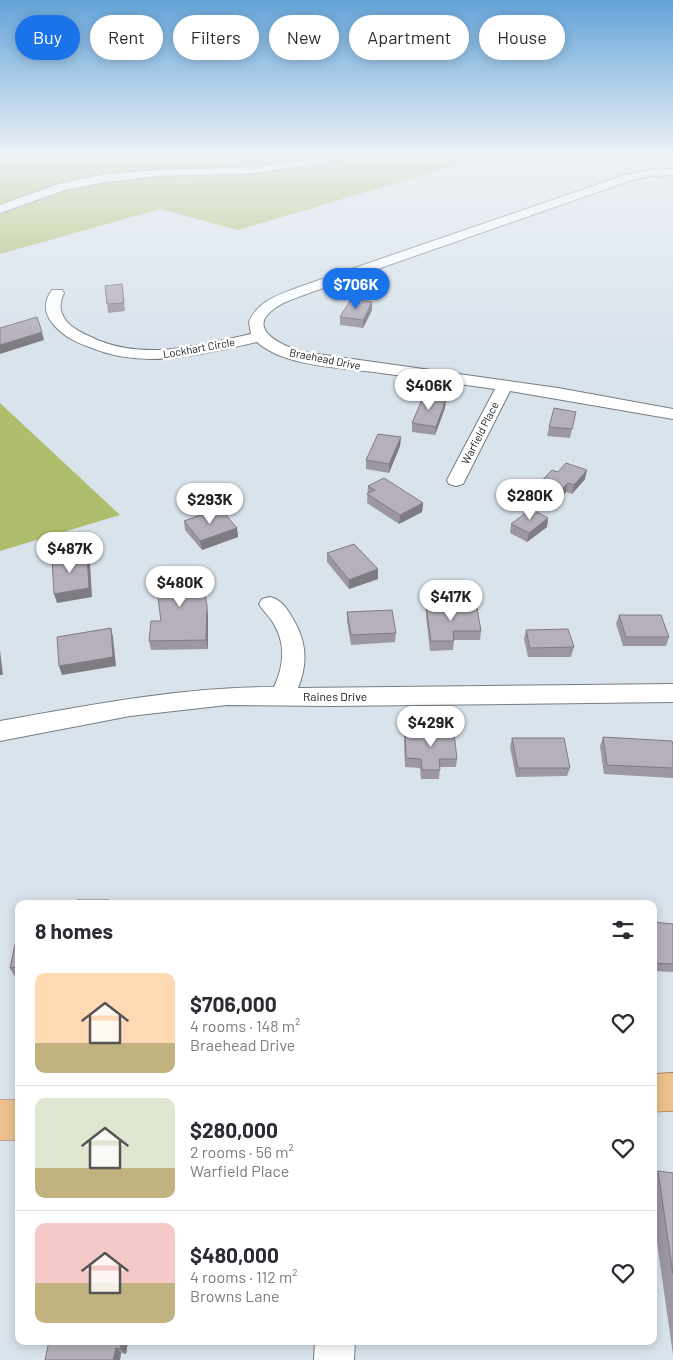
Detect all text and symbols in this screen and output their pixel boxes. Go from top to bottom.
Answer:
chip: Buy [15,15,80,60]
chip: Rent [90,15,163,60]
chip: Filters [173,15,259,60]
chip: New [269,15,339,60]
chip: Apartment [349,15,469,60]
chip: House [479,15,565,60]
pin: $706K [321,268,391,310]
text: $706K [334,274,378,293]
street label: Lockhart Circle [162,335,236,360]
street label: Braehead Drive [288,345,362,372]
pin: $406K [394,368,464,411]
text: $406K [406,375,452,394]
street label: Warfield Place [458,399,501,466]
pin: $280K [495,478,565,521]
pin: $293K [175,482,245,525]
text: $280K [507,485,553,504]
text: $293K [187,489,233,508]
pin: $487K [35,532,105,574]
text: $487K [47,538,93,557]
pin: $480K [145,566,215,608]
text: $480K [157,572,203,591]
pin: $417K [416,580,486,622]
text: $417K [431,586,471,605]
street label: Raines Drive [303,689,367,703]
pin: $429K [396,706,466,748]
text: $429K [408,712,454,731]
icon: filters [609,916,637,944]
text: 8 homes [35,918,113,943]
text: $706,000 [190,991,277,1016]
icon: home [75,993,135,1053]
icon: heart [609,1009,637,1037]
text: 4 rooms · 148 m² [190,1016,300,1035]
text: Braehead Drive [190,1035,295,1054]
text: $280,000 [190,1117,278,1142]
icon: home [75,1118,135,1178]
icon: heart [609,1134,637,1162]
text: 2 rooms · 56 m² [190,1142,294,1161]
text: Warfield Place [190,1161,289,1180]
text: $480,000 [190,1242,279,1267]
icon: home [75,1243,135,1303]
icon: heart [609,1259,637,1287]
text: 4 rooms · 112 m² [190,1267,297,1286]
text: Browns Lane [190,1286,280,1305]

